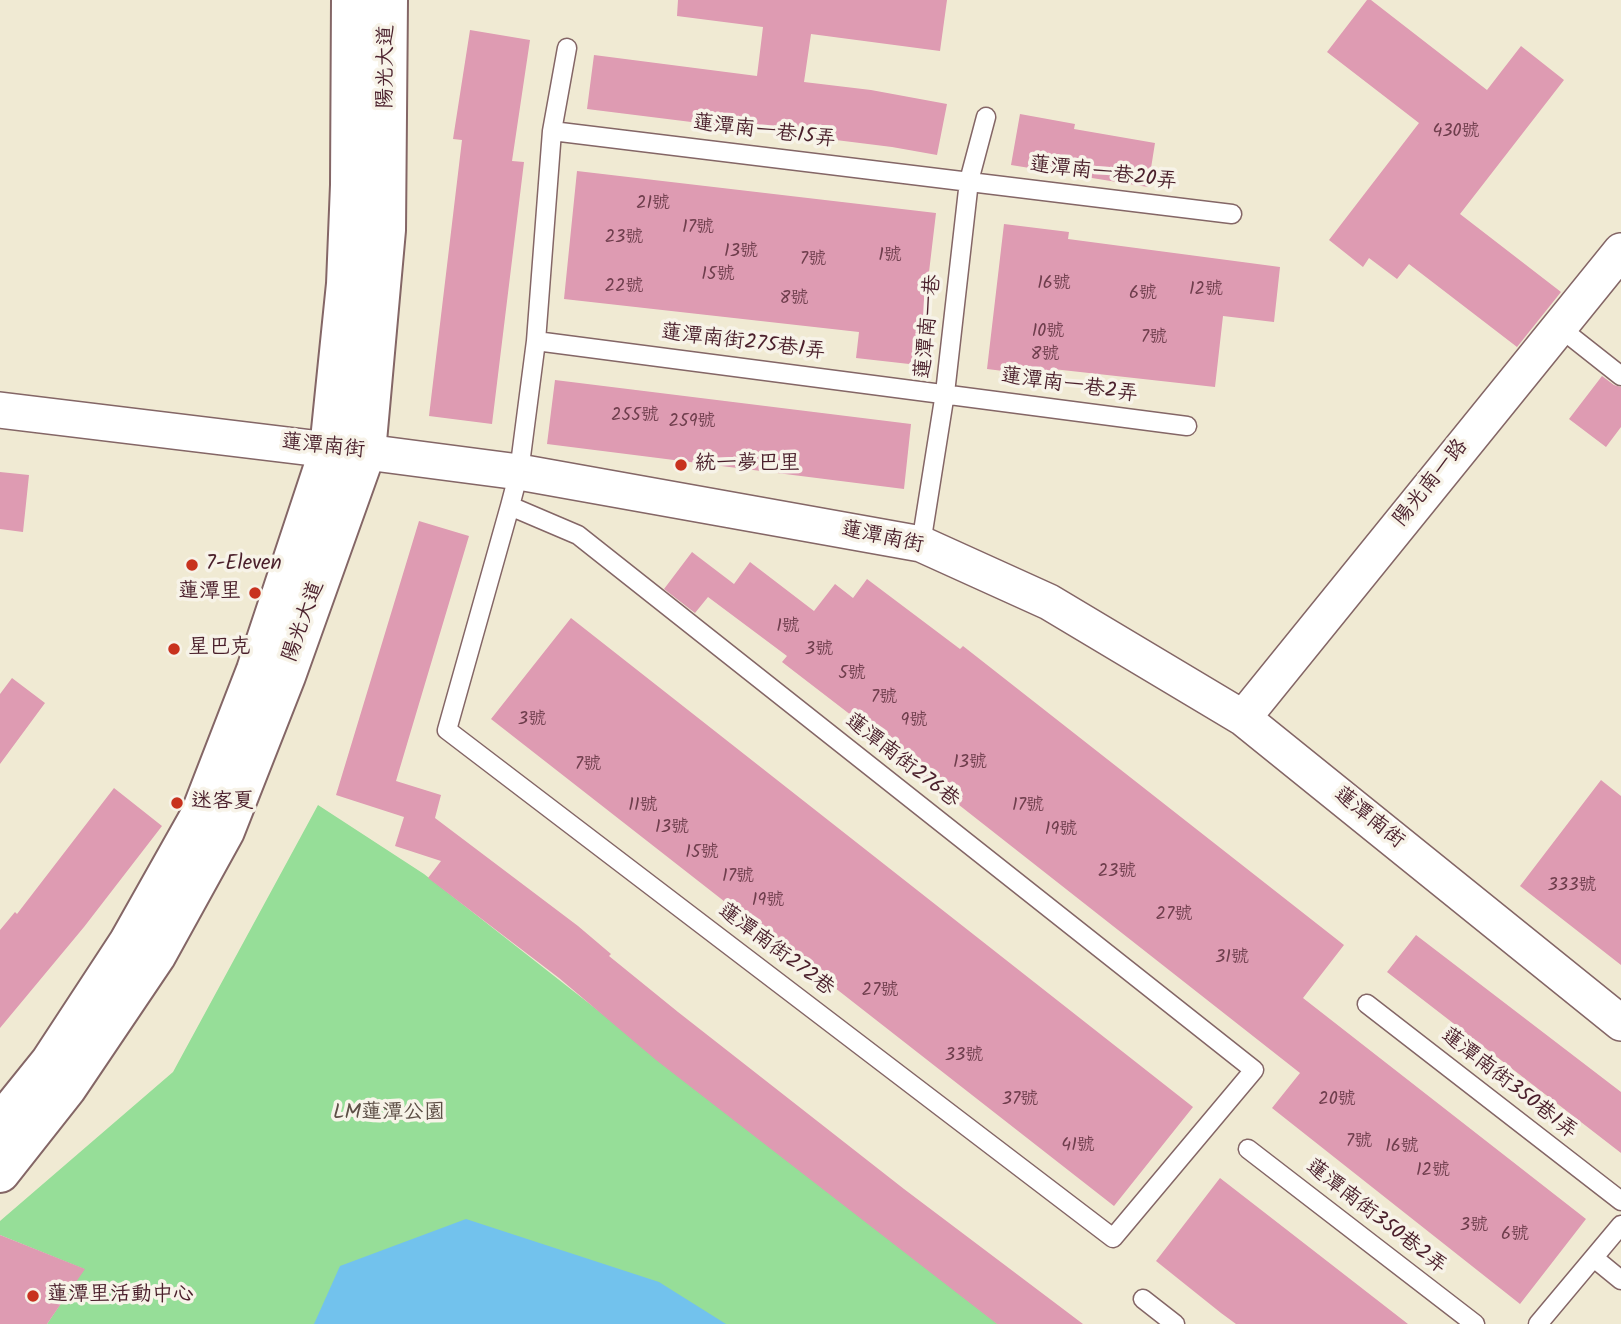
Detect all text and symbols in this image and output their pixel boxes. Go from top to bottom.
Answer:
street label: 陽光大道 [375,25,401,109]
street label: 蓮潭南一巷15弄 [691,112,837,154]
house number: 430號 [1432,122,1480,144]
street label: 蓮潭南一巷20弄 [1028,153,1178,197]
house number: 21號 [636,194,670,216]
house number: 17號 [682,218,714,240]
house number: 23號 [605,228,643,250]
house number: 13號 [724,242,758,264]
house number: 1號 [878,246,902,268]
house number: 7號 [800,250,826,272]
house number: 15號 [701,265,735,287]
street label: 蓮潭南一巷 [912,273,948,381]
house number: 16號 [1037,274,1071,296]
house number: 22號 [605,277,643,299]
house number: 12號 [1189,280,1223,302]
house number: 6號 [1129,284,1157,306]
house number: 8號 [780,289,808,311]
street label: 蓮潭南街275巷1弄 [659,321,827,367]
house number: 10號 [1032,322,1064,344]
house number: 7號 [1141,328,1167,350]
house number: 8號 [1031,345,1059,367]
street label: 蓮潭南一巷2弄 [999,365,1139,409]
house number: 255號 [611,406,659,428]
house number: 259號 [669,412,715,434]
street label: 蓮潭南街 [280,431,366,465]
street label: 陽光南一路 [1389,435,1475,533]
place label: 統一夢巴里 [695,452,800,478]
marker: 統一夢巴里 [673,457,689,473]
street label: 蓮潭南街 [838,518,926,560]
place label: 7-Eleven [206,552,282,578]
marker: 7-Eleven [184,557,200,573]
street label: 陽光大道 [279,578,331,666]
place label: 蓮潭里 [178,580,241,606]
marker: 蓮潭里 [247,585,263,601]
house number: 1號 [776,617,800,639]
place label: 星巴克 [188,636,251,662]
house number: 3號 [805,640,833,662]
marker: 星巴克 [166,641,182,657]
house number: 5號 [838,664,866,686]
house number: 7號 [871,688,897,710]
street label: 蓮潭南街276巷 [839,709,963,815]
house number: 3號 [518,710,546,732]
house number: 9號 [901,711,927,733]
house number: 13號 [953,753,987,775]
house number: 7號 [575,755,601,777]
street label: 蓮潭南街 [1327,783,1409,855]
place label: 迷客夏 [191,790,254,816]
marker: 迷客夏 [169,795,185,811]
house number: 11號 [628,796,658,818]
house number: 17號 [1012,796,1044,818]
house number: 13號 [655,818,689,840]
house number: 19號 [1045,820,1077,842]
house number: 15號 [685,843,719,865]
house number: 23號 [1098,862,1136,884]
house number: 17號 [722,867,754,889]
house number: 333號 [1548,876,1596,898]
house number: 19號 [752,891,784,913]
street label: 蓮潭南街272巷 [712,899,838,1003]
house number: 27號 [1156,905,1192,927]
house number: 31號 [1215,948,1249,970]
house number: 27號 [862,981,898,1003]
street label: 蓮潭南街350巷1弄 [1435,1024,1581,1146]
house number: 33號 [945,1046,983,1068]
house number: 37號 [1002,1090,1038,1112]
house number: 20號 [1318,1090,1356,1112]
park label: LM蓮潭公園 [333,1101,445,1127]
house number: 7號 [1346,1132,1372,1154]
house number: 41號 [1061,1136,1095,1158]
house number: 16號 [1385,1137,1419,1159]
street label: 蓮潭南街350巷2弄 [1299,1155,1451,1281]
house number: 12號 [1416,1161,1450,1183]
house number: 3號 [1460,1216,1488,1238]
house number: 6號 [1501,1225,1529,1247]
place label: 蓮潭里活動中心 [47,1283,194,1309]
marker: 蓮潭里活動中心 [25,1288,41,1304]

